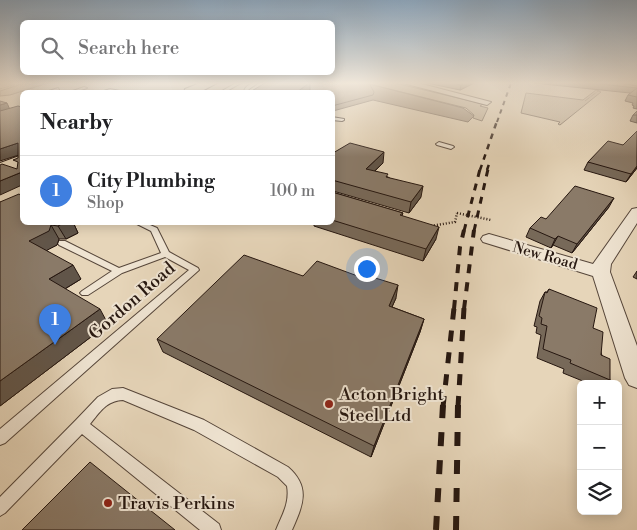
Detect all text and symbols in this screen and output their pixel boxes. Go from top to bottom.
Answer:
search box [20,20,335,75]
icon: search [38,34,66,62]
text: Search here [78,36,179,60]
text: Nearby [40,110,113,136]
text: City Plumbing [87,169,215,193]
text: 1 [52,181,60,201]
text: 100 m [270,181,315,201]
text: Shop [87,193,124,213]
street label: New Road [510,238,580,274]
your location [354,256,380,282]
street label: Gordon Road [84,257,181,345]
pin: 1 [39,304,71,345]
map controls [577,380,622,515]
button: + [577,380,622,425]
place label: Acton Bright Steel Ltd [338,383,444,427]
marker: Acton Bright Steel Ltd [323,398,335,410]
button: − [577,425,622,470]
button: layers [577,470,622,515]
place label: Travis Perkins [118,492,235,515]
marker: Travis Perkins [102,497,114,509]

